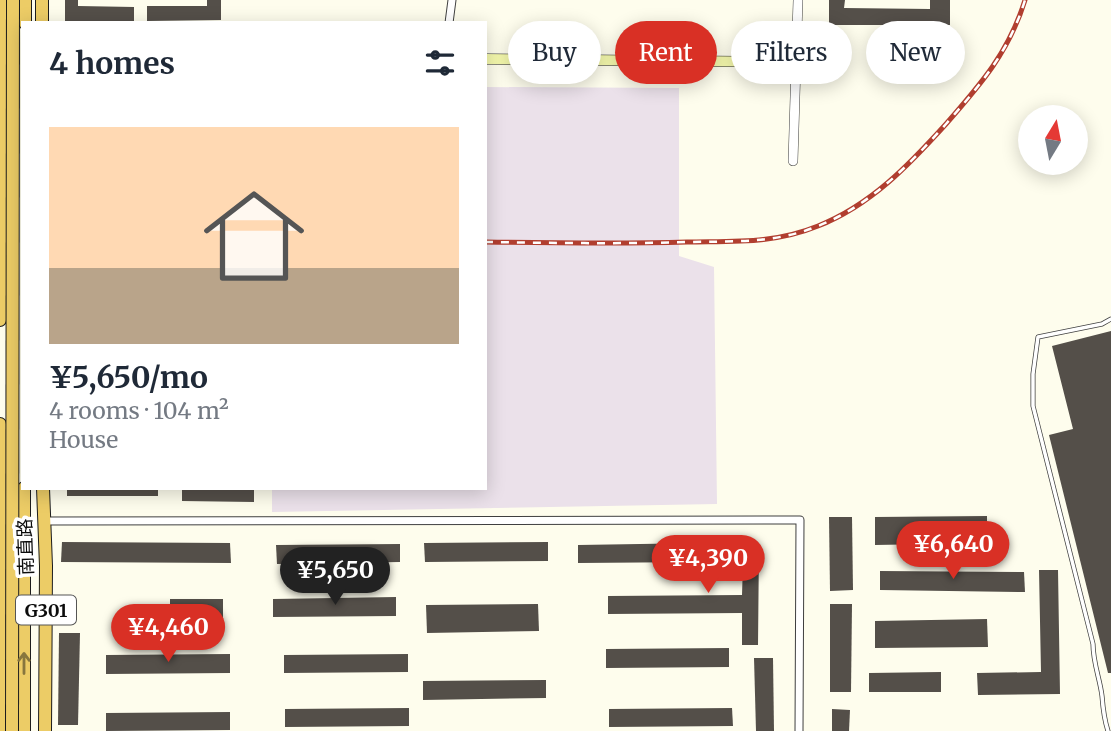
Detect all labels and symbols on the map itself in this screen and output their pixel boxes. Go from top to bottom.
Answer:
north arrow [1018,105,1088,175]
street label: 南直路 [12,518,38,576]
pin: ¥6,640 [896,522,1010,581]
pin: ¥4,390 [651,536,765,595]
pin: ¥5,650 [278,548,392,607]
road number: G301 [16,596,76,624]
pin: ¥4,460 [111,604,225,664]
one-way arrow [17,652,31,675]

